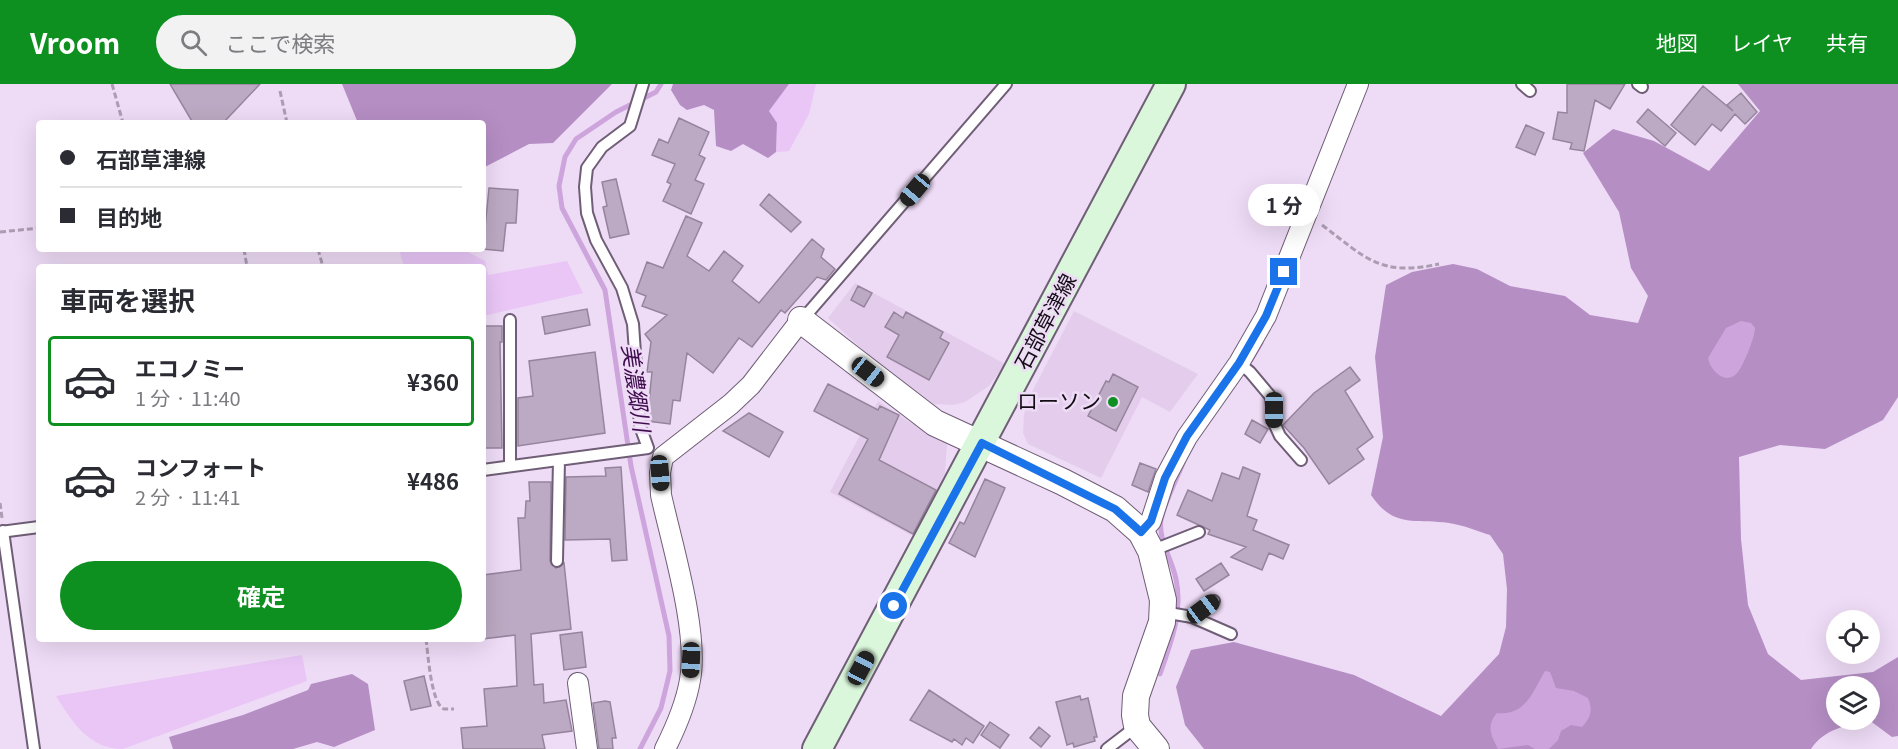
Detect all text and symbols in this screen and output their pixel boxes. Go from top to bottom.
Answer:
search box [156,15,576,69]
text: Vroom [30,22,120,62]
icon: search [177,26,210,59]
text: ここで検索 [225,26,335,58]
text: 地図 [1656,27,1698,57]
text: レイヤ [1731,27,1793,57]
text: 共有 [1826,27,1868,57]
text: 石部草津線 [96,142,206,174]
car [897,170,933,210]
callout: 1 分 [1248,185,1320,227]
text: 1 分 [1266,190,1302,219]
text: 目的地 [96,200,162,232]
route end [1270,258,1297,285]
street label: 石部草津線 [1006,268,1082,374]
text: 車両を選択 [60,280,195,319]
water label: 美濃郷川 [616,342,660,435]
text: エコノミー [135,351,245,383]
icon: car [63,354,117,408]
car [848,354,888,390]
text: ¥360 [407,365,459,397]
text: 1 分 · 11:40 [135,383,241,412]
place label: ローソン [1017,385,1101,415]
car [1265,392,1283,428]
marker: ローソン [1106,395,1120,409]
text: コンフォート [135,450,266,482]
icon: car [63,453,117,507]
car [650,454,670,492]
text: ¥486 [407,464,459,496]
text: 2 分 · 11:41 [135,482,241,511]
button: 確定 [60,561,462,630]
car [1183,591,1223,627]
route start [880,592,907,619]
map controls [1826,610,1880,730]
button: locate [1826,610,1880,664]
car [681,642,701,678]
car [845,648,877,688]
button: layers [1826,676,1880,730]

